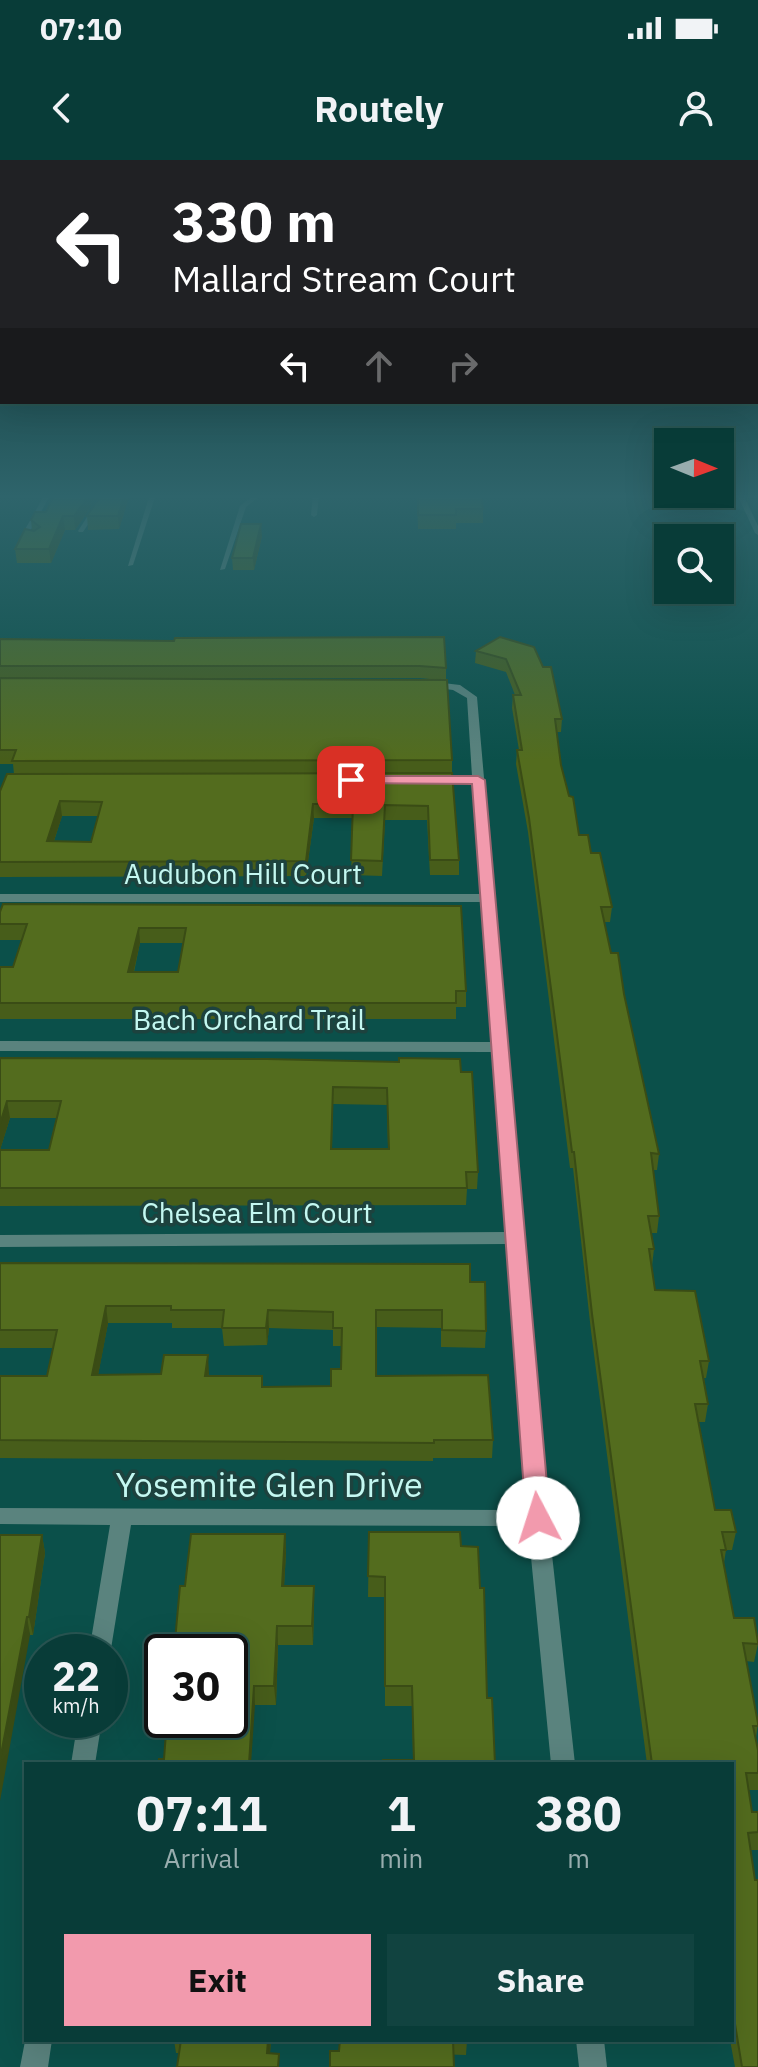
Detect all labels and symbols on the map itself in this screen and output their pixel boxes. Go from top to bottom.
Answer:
north arrow [654,428,734,508]
pin [317,746,385,814]
street label: Audubon Hill Court [124,855,362,892]
street label: Bach Orchard Trail [133,1001,365,1038]
street label: Chelsea Elm Court [141,1194,373,1231]
street label: Yosemite Glen Drive [115,1462,423,1506]
position arrow [496,1476,580,1560]
speed limit sign: 30 [144,1634,248,1738]

